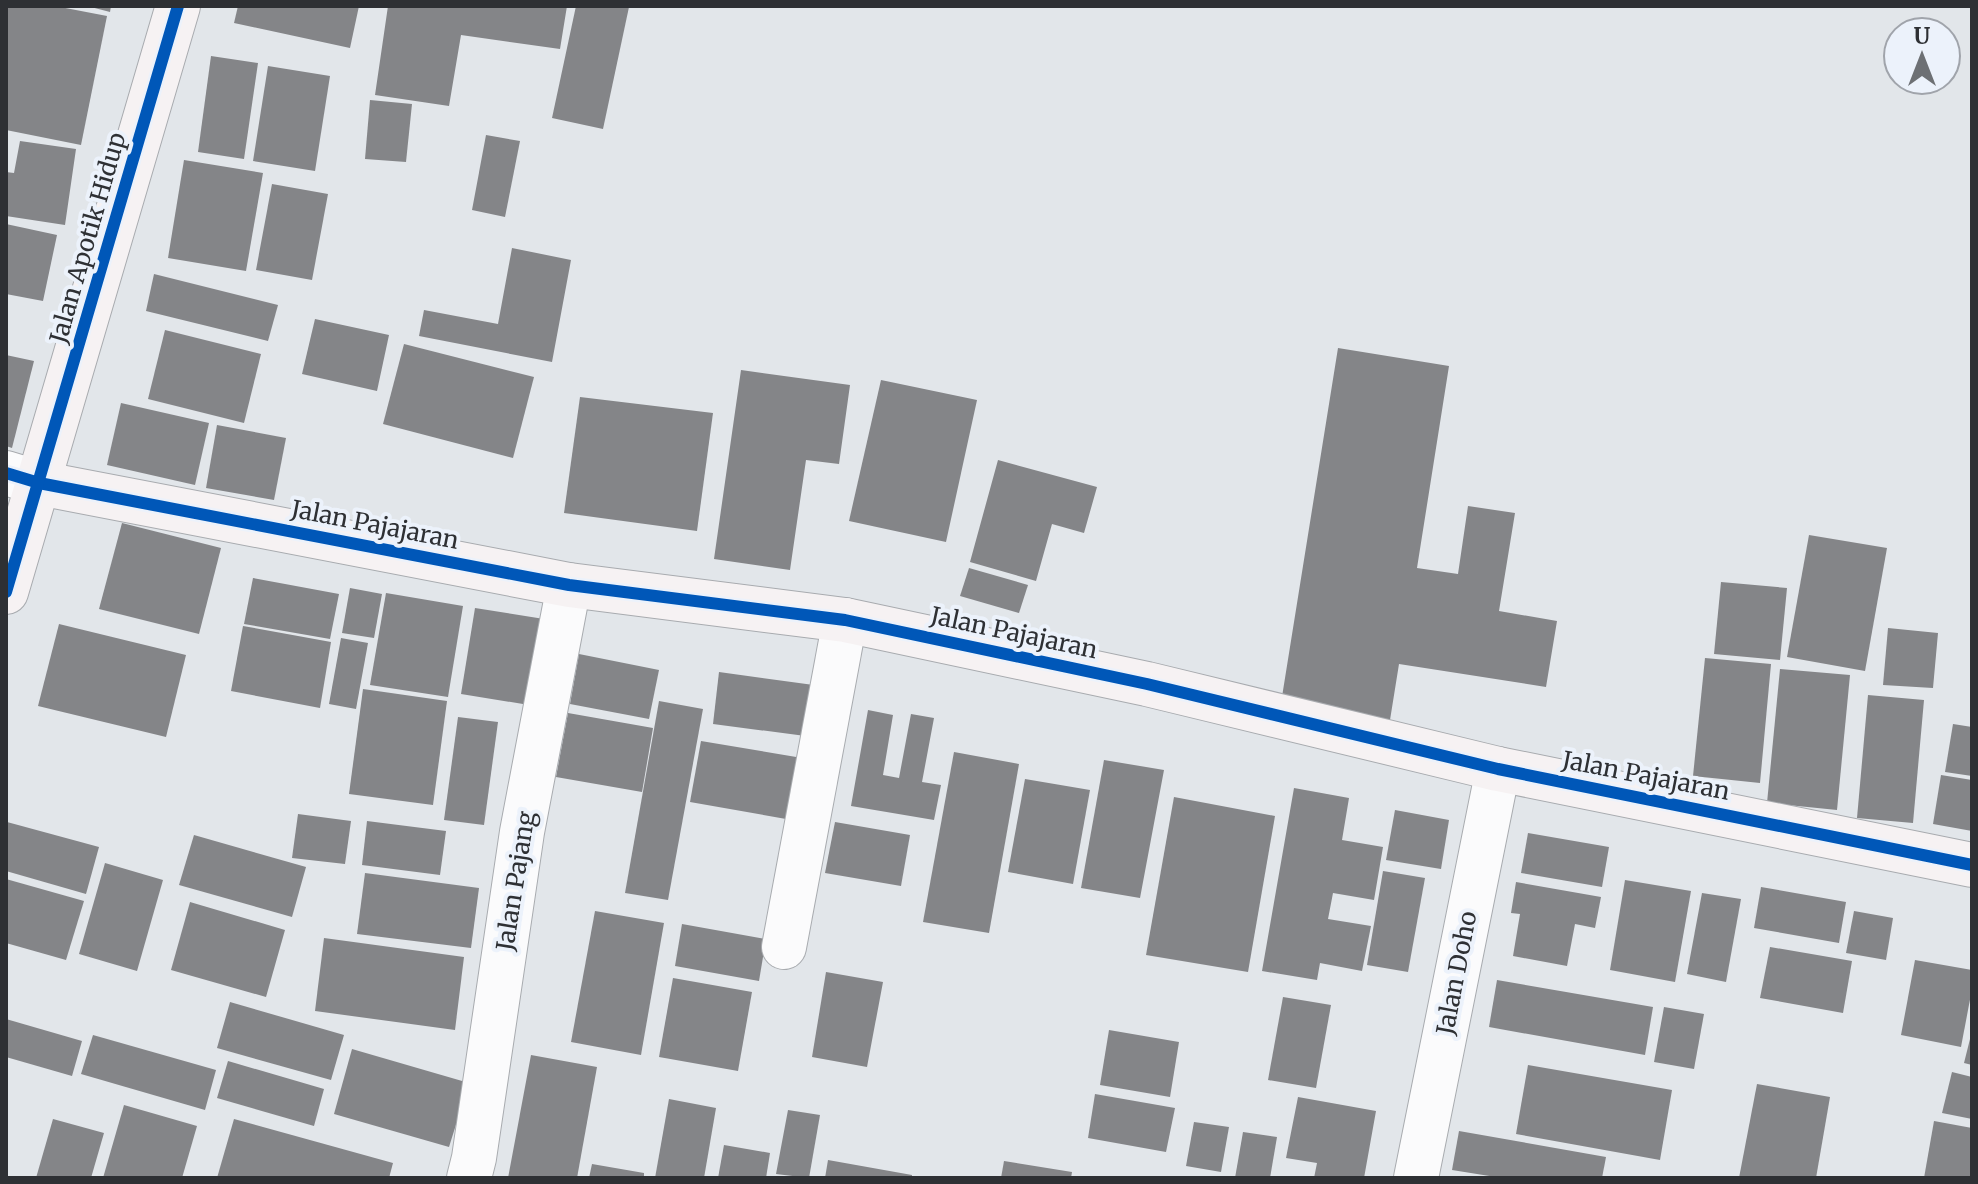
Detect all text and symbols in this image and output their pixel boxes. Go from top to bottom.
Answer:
north arrow [1882,16,1962,96]
text: U [1914,22,1931,50]
street label: Jalan Apotik Hidup [42,129,132,348]
street label: Jalan Pajajaran [288,493,462,556]
street label: Jalan Pajajaran [927,599,1101,665]
street label: Jalan Pajajaran [1559,744,1733,807]
street label: Jalan Pajang [489,808,542,954]
street label: Jalan Doho [1429,909,1484,1038]

